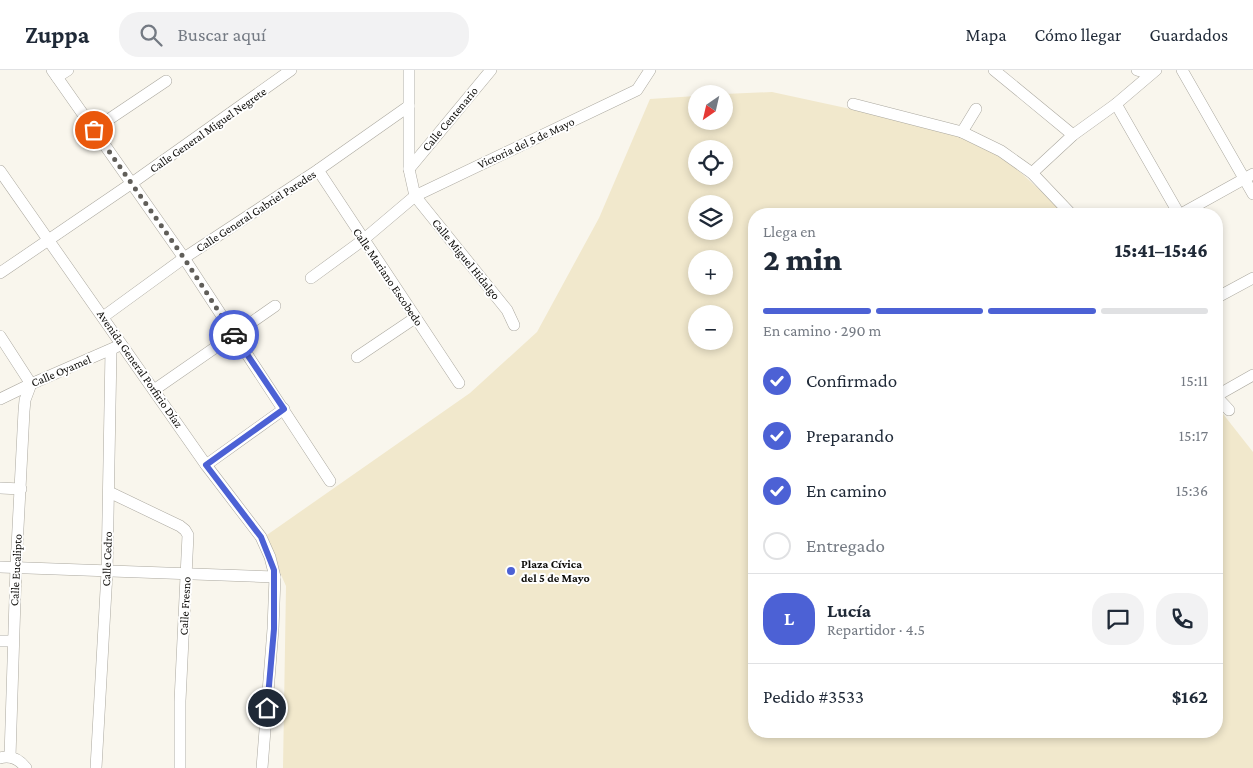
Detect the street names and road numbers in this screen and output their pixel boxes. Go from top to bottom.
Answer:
street label: Calle General Miguel Negrete [147,84,269,176]
street label: Calle Centenario [419,84,481,154]
street label: Victoria del 5 de Mayo [475,114,577,172]
street label: Calle General Gabriel Paredes [193,167,319,255]
street label: Calle Miguel Hidalgo [429,216,503,302]
street label: Calle Mariano Escobedo [350,225,426,329]
street label: Avenida General Porfirio Díaz [94,308,186,430]
street label: Calle Oyamel [29,352,93,390]
street label: Calle Cedro [99,531,115,587]
street label: Calle Eucalipto [7,534,25,606]
street label: Calle Fresno [176,576,194,636]

